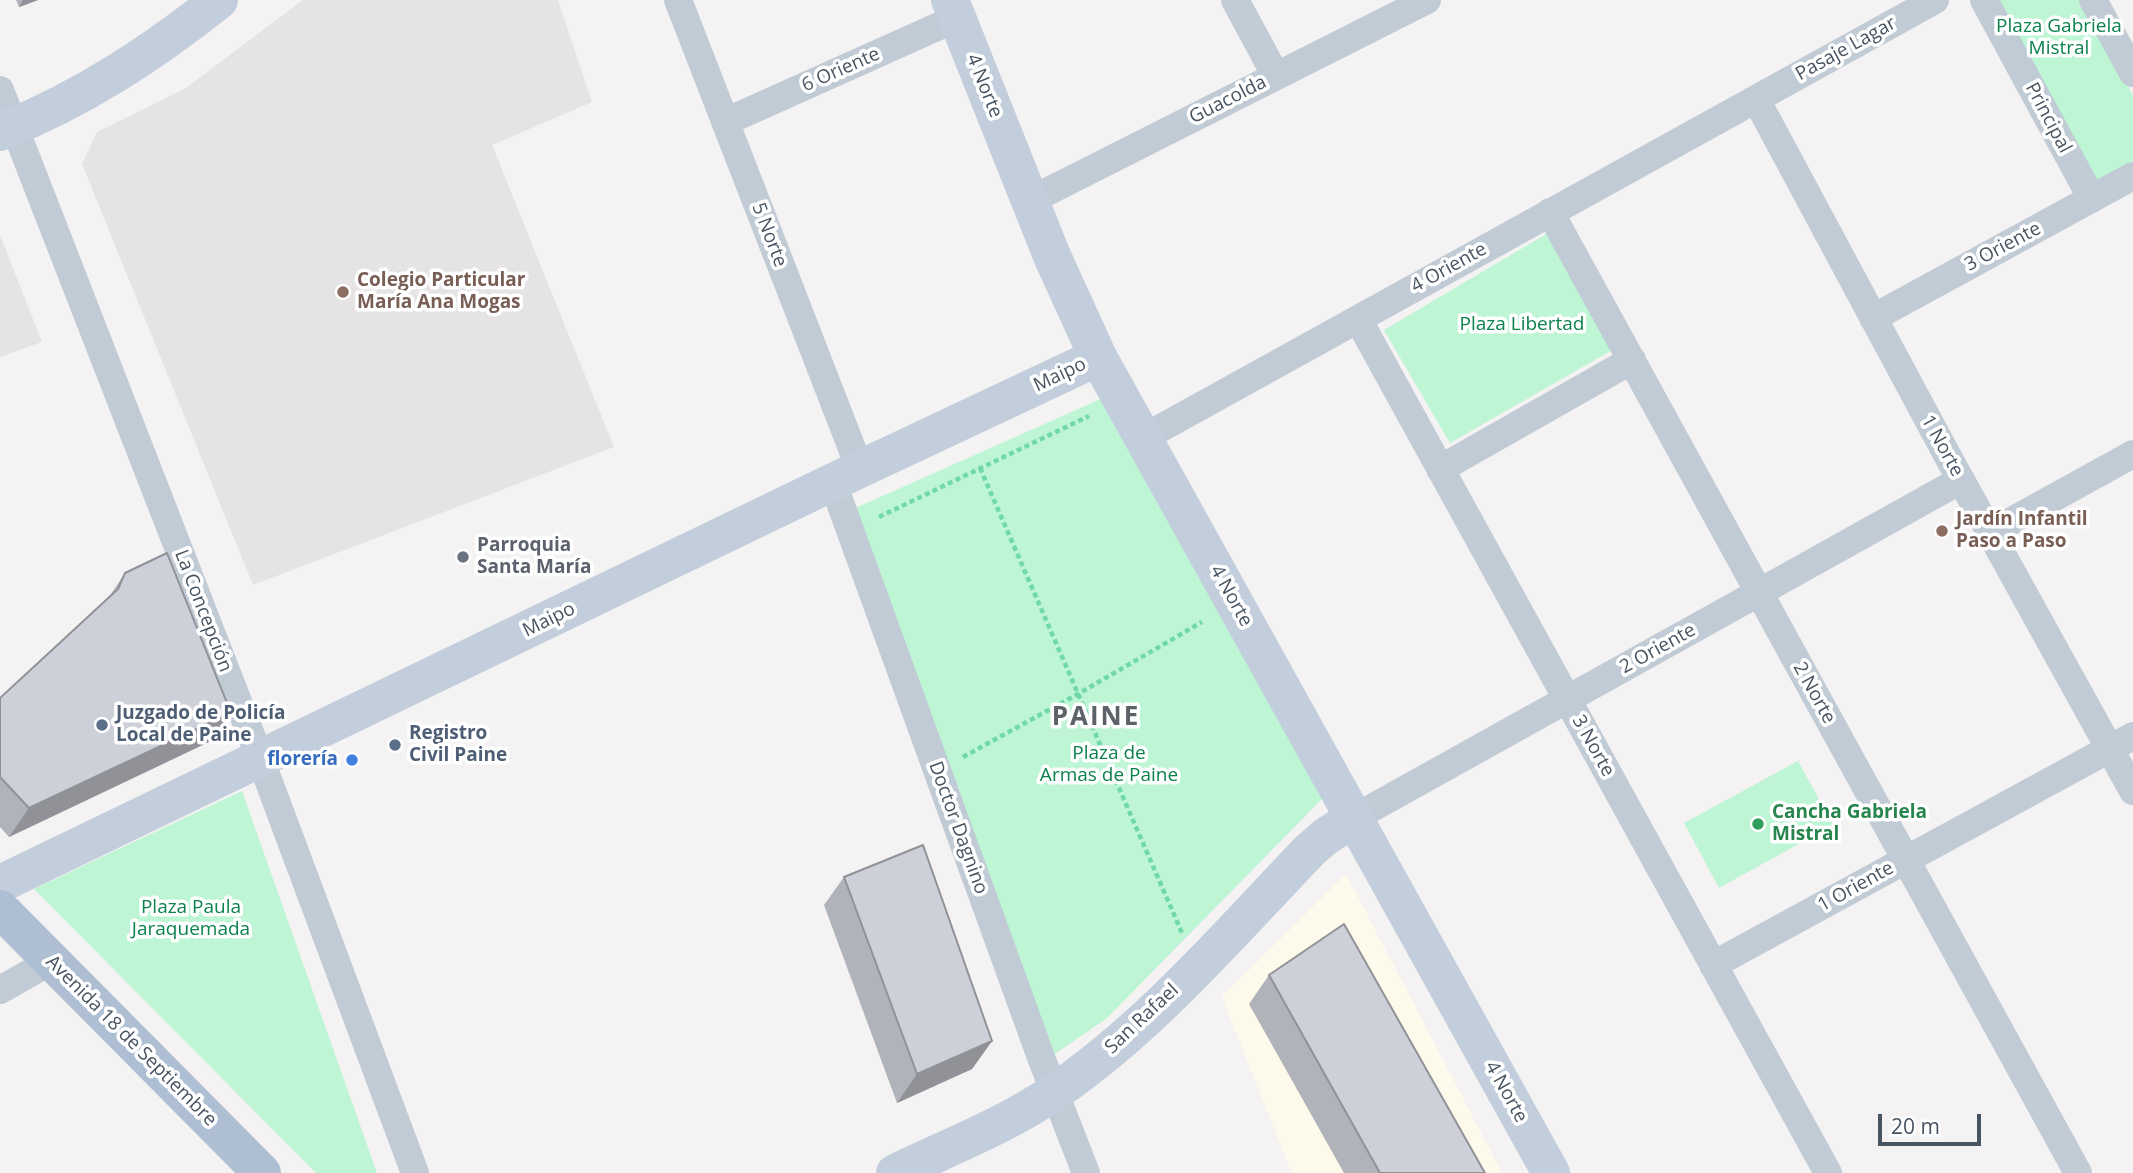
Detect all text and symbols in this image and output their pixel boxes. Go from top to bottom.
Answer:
street label: Pasaje Lagar [1792,12,1900,86]
park label: Plaza Gabriela Mistral [1996,16,2122,60]
street label: 6 Oriente [798,43,884,97]
street label: 4 Norte [961,51,1007,121]
street label: Guacolda [1186,71,1270,129]
street label: Principal [2020,79,2076,157]
street label: 5 Norte [746,200,792,270]
street label: 3 Oriente [1961,217,2045,277]
street label: 4 Oriente [1407,238,1491,298]
place label: Colegio Particular María Ana Mogas [357,270,525,314]
marker: Colegio Particular María Ana Mogas [335,284,351,300]
park label: Plaza Libertad [1460,314,1584,336]
street label: Maipo [1030,353,1090,397]
street label: 1 Norte [1916,411,1968,481]
place label: Jardín Infantil Paso a Paso [1956,509,2088,553]
marker: Jardín Infantil Paso a Paso [1934,523,1950,539]
place label: Parroquia Santa María [477,535,591,579]
street label: La Concepción [169,547,237,675]
marker: Parroquia Santa María [455,549,471,565]
street label: 4 Norte [1205,561,1257,631]
street label: Maipo [519,598,579,642]
street label: 2 Oriente [1616,619,1700,679]
street label: 2 Norte [1788,658,1840,728]
district label: PAINE [1052,702,1140,734]
place label: Juzgado de Policía Local de Paine [116,703,285,747]
street label: 3 Norte [1567,711,1619,781]
marker: Juzgado de Policía Local de Paine [94,717,110,733]
place label: Registro Civil Paine [409,723,507,767]
marker: Registro Civil Paine [387,737,403,753]
park label: Plaza de Armas de Paine [1040,743,1178,787]
place label: florería [267,749,338,771]
marker: florería [344,752,360,768]
street label: Doctor Dagnino [923,759,993,897]
place label: Cancha Gabriela Mistral [1772,802,1927,846]
marker: Cancha Gabriela Mistral [1750,816,1766,832]
street label: 1 Oriente [1814,857,1898,917]
park label: Plaza Paula Jaraquemada [132,897,250,941]
street label: Avenida 18 de Septiembre [41,951,221,1131]
street label: San Rafael [1100,979,1184,1059]
street label: 4 Norte [1480,1057,1532,1127]
scale bar [1881,1100,1984,1144]
text: 20 m [1891,1112,1940,1140]

